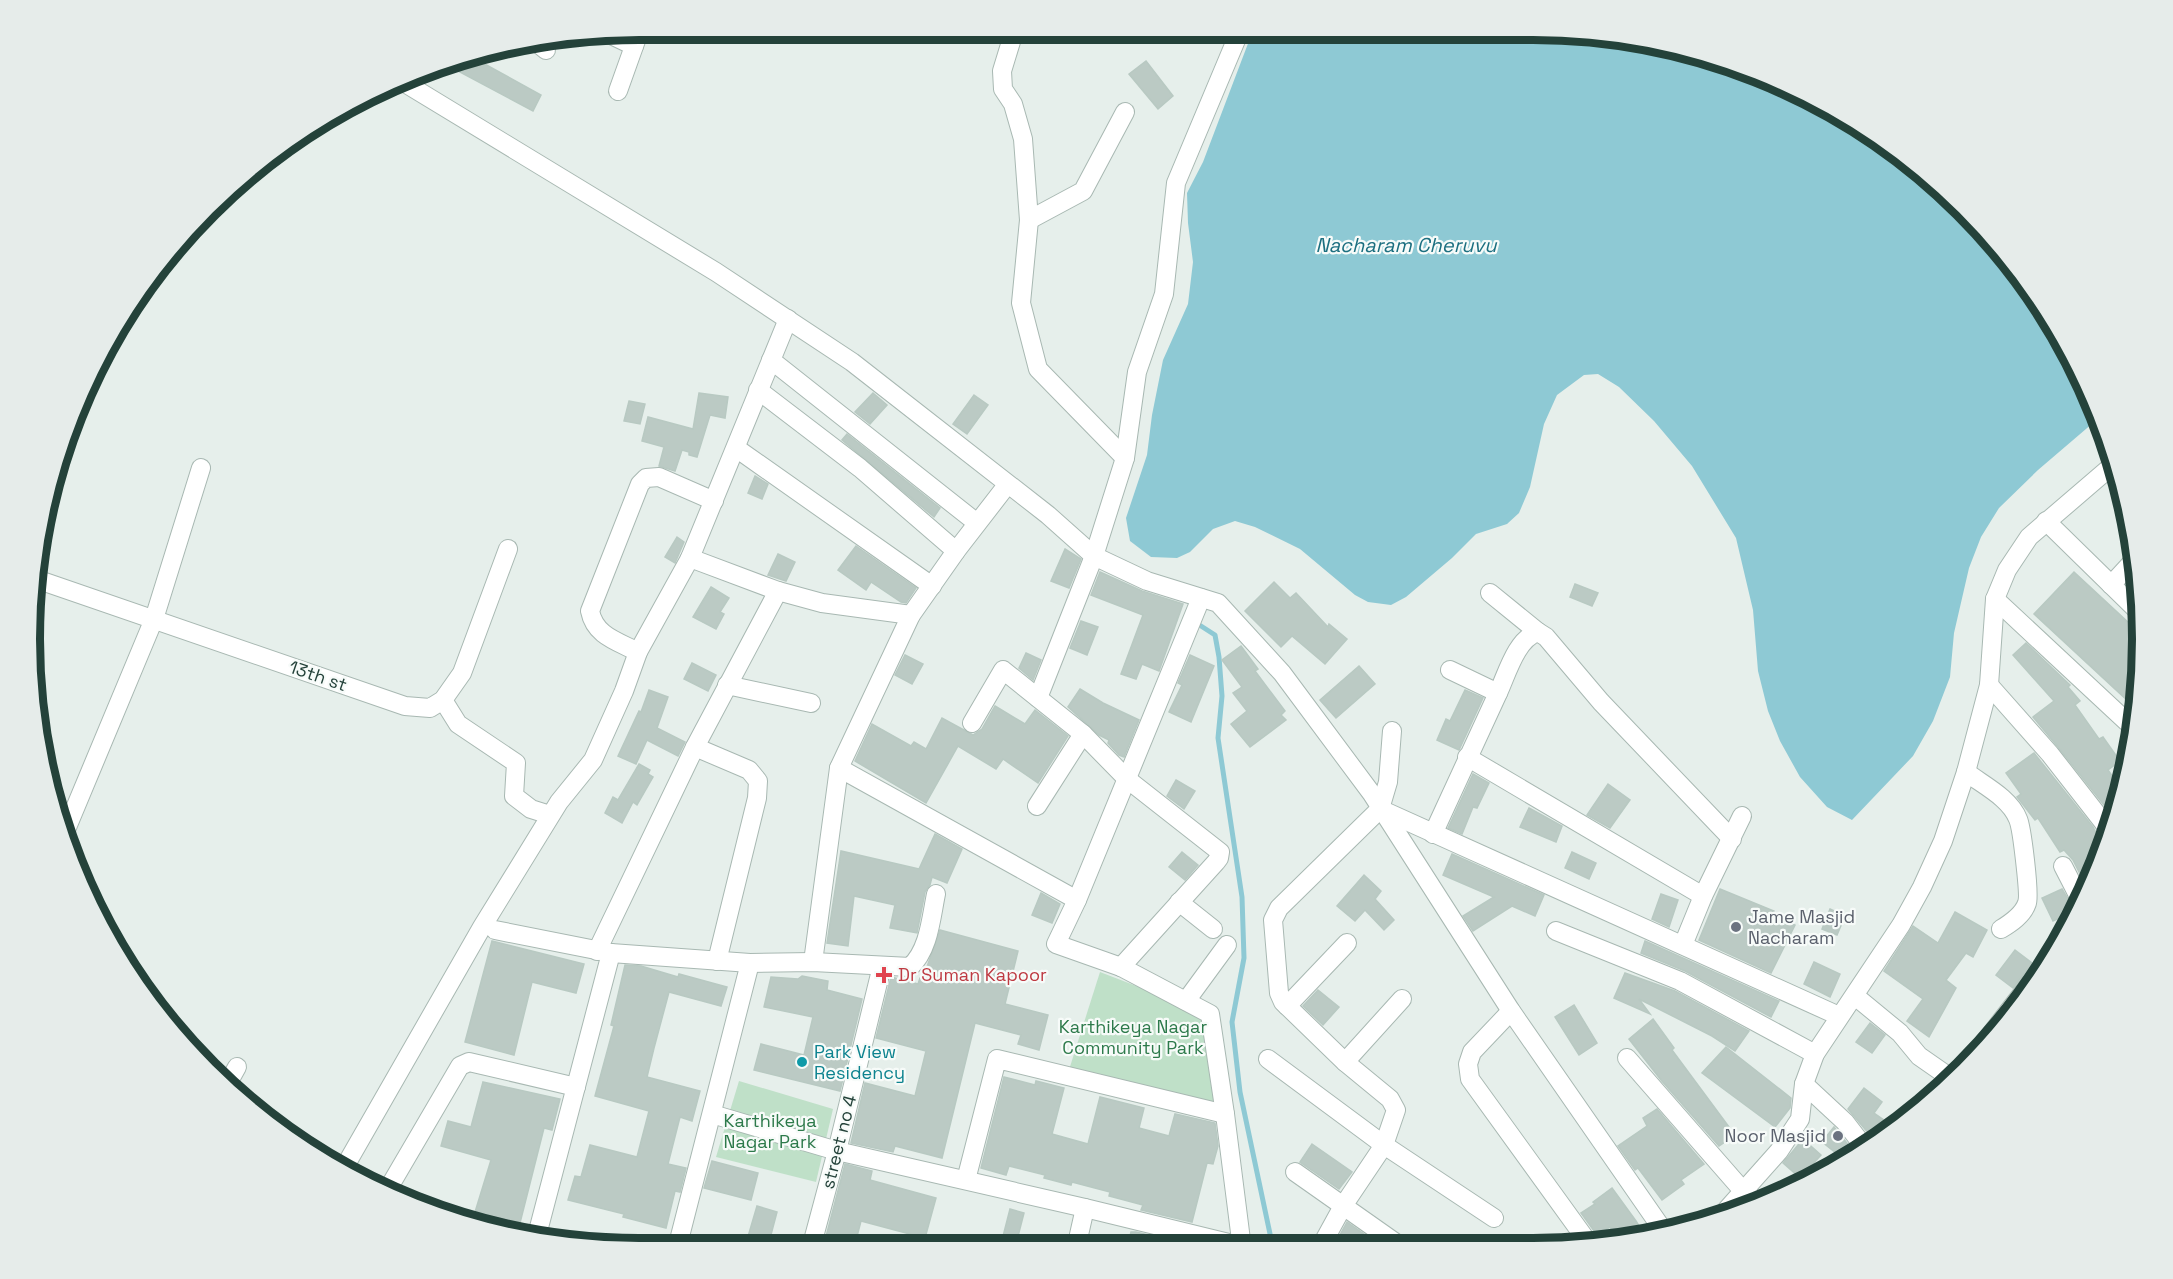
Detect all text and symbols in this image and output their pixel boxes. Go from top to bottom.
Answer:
water label: Nacharam Cheruvu [1315,232,1498,258]
street label: 13th st [286,655,350,696]
place label: Jame Masjid Nacharam [1748,905,1855,949]
marker: Jame Masjid Nacharam [1729,920,1743,934]
place label: Dr Suman Kapoor [898,963,1047,986]
marker: Dr Suman Kapoor [875,966,893,984]
park label: Karthikeya Nagar Community Park [1059,1015,1207,1059]
place label: Park View Residency [814,1040,905,1084]
marker: Park View Residency [795,1055,809,1069]
street label: street no 4 [816,1093,861,1191]
park label: Karthikeya Nagar Park [723,1109,817,1153]
place label: Noor Masjid [1725,1124,1826,1147]
marker: Noor Masjid [1831,1129,1845,1143]

